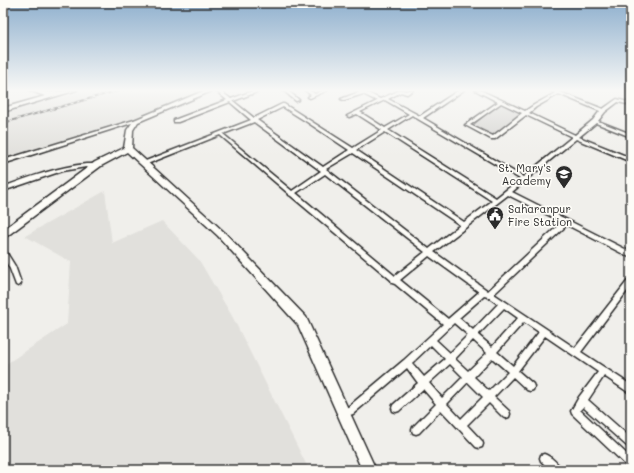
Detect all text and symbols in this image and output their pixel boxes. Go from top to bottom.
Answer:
place label: St. Mary's Academy [499,160,551,188]
school or university icon: St. Mary's Academy [554,164,574,189]
place label: Saharanpur Fire Station [508,201,572,229]
public building icon: Saharanpur Fire Station [485,205,505,230]

